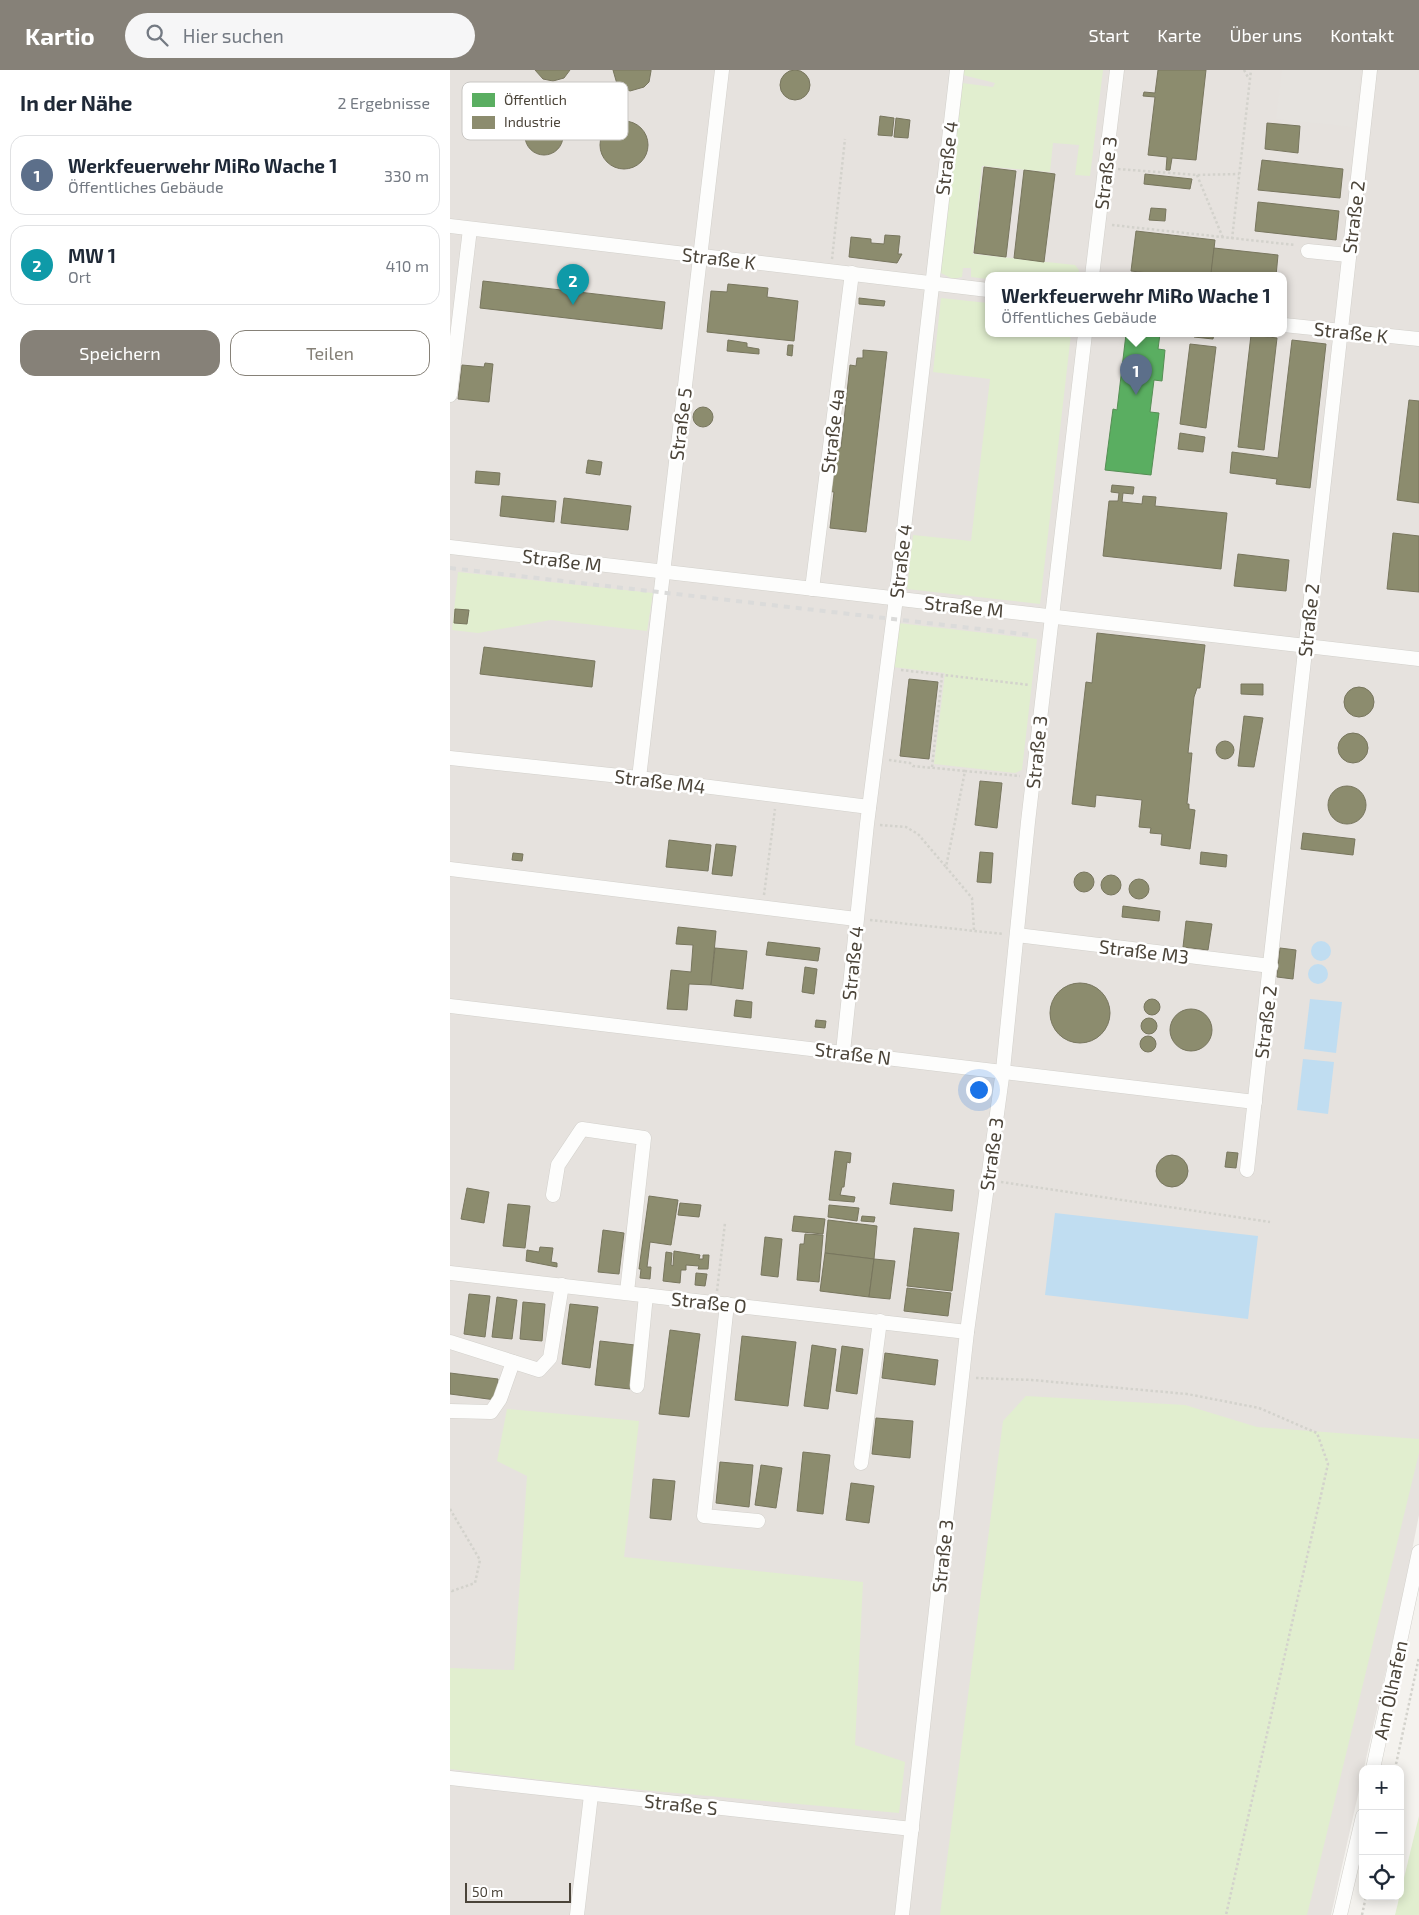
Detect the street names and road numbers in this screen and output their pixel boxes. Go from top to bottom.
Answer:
street label: Straße 4 [930,119,962,197]
street label: Straße 3 [1089,135,1121,211]
street label: Straße 2 [1337,179,1369,255]
street label: Straße K [681,242,757,274]
street label: Straße K [1313,317,1389,347]
street label: Straße 5 [664,386,696,462]
street label: Straße 4a [815,387,849,475]
street label: Straße 4 [884,522,916,600]
street label: Straße M [521,544,603,576]
street label: Straße 2 [1293,582,1323,658]
street label: Straße M [923,590,1005,622]
street label: Straße 3 [1021,714,1051,790]
street label: Straße M4 [613,764,707,798]
street label: Straße 4 [837,925,867,1001]
street label: Straße M3 [1098,934,1190,968]
street label: Straße 2 [1249,984,1281,1060]
street label: Straße N [814,1037,892,1069]
street label: Straße 3 [974,1116,1008,1192]
street label: Straße O [670,1287,748,1317]
street label: Straße 3 [927,1518,957,1594]
street label: Am Ölhafen [1368,1638,1412,1742]
street label: Straße S [643,1789,719,1819]

